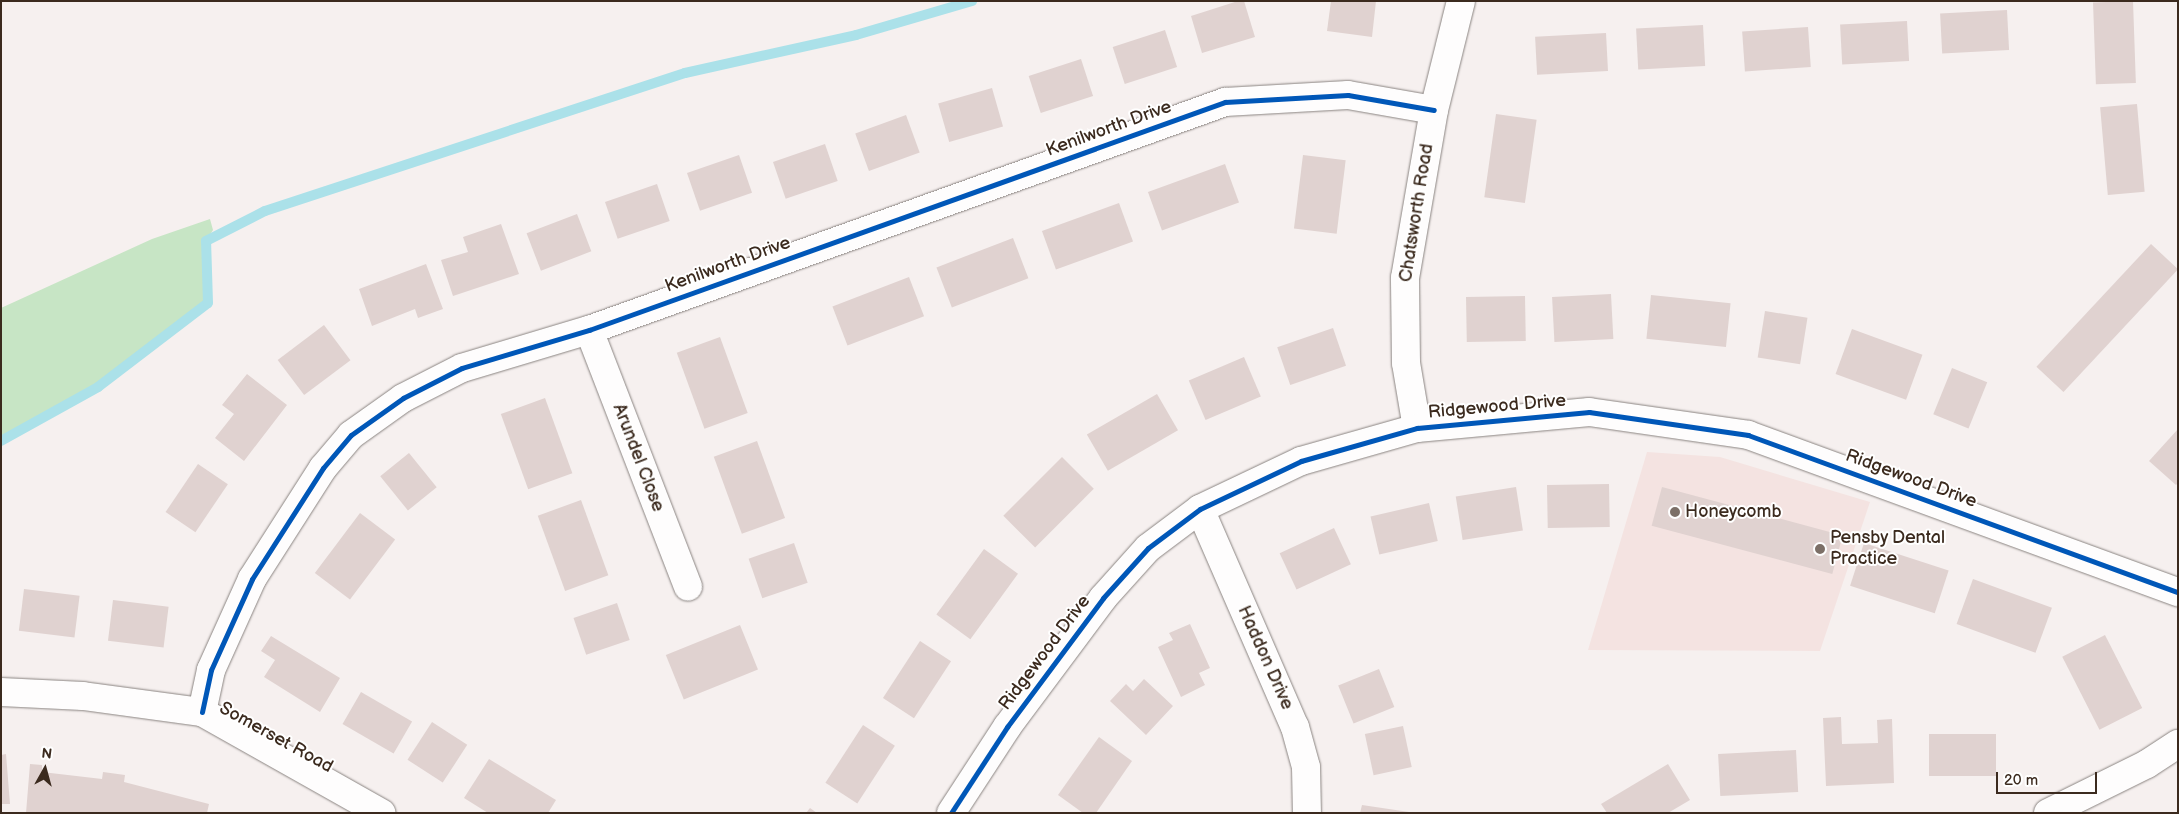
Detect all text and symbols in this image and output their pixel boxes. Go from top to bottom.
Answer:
street label: Kenilworth Drive [1043,96,1175,162]
street label: Chatsworth Road [1395,142,1439,284]
street label: Kenilworth Drive [662,232,794,298]
street label: Ridgewood Drive [1427,390,1567,424]
street label: Arundel Close [607,401,669,515]
street label: Ridgewood Drive [1842,445,1980,513]
place label: Honeycomb [1685,501,1782,523]
marker: Honeycomb [1669,506,1681,518]
place label: Pensby Dental Practice [1830,528,1946,570]
marker: Pensby Dental Practice [1814,543,1826,555]
street label: Ridgewood Drive [995,591,1095,715]
street label: Haddon Drive [1232,603,1298,713]
street label: Somerset Road [215,698,337,778]
north arrow [20,744,70,794]
text: N [41,745,53,763]
scale bar [1999,762,2100,794]
text: 20 m [2004,771,2038,790]

